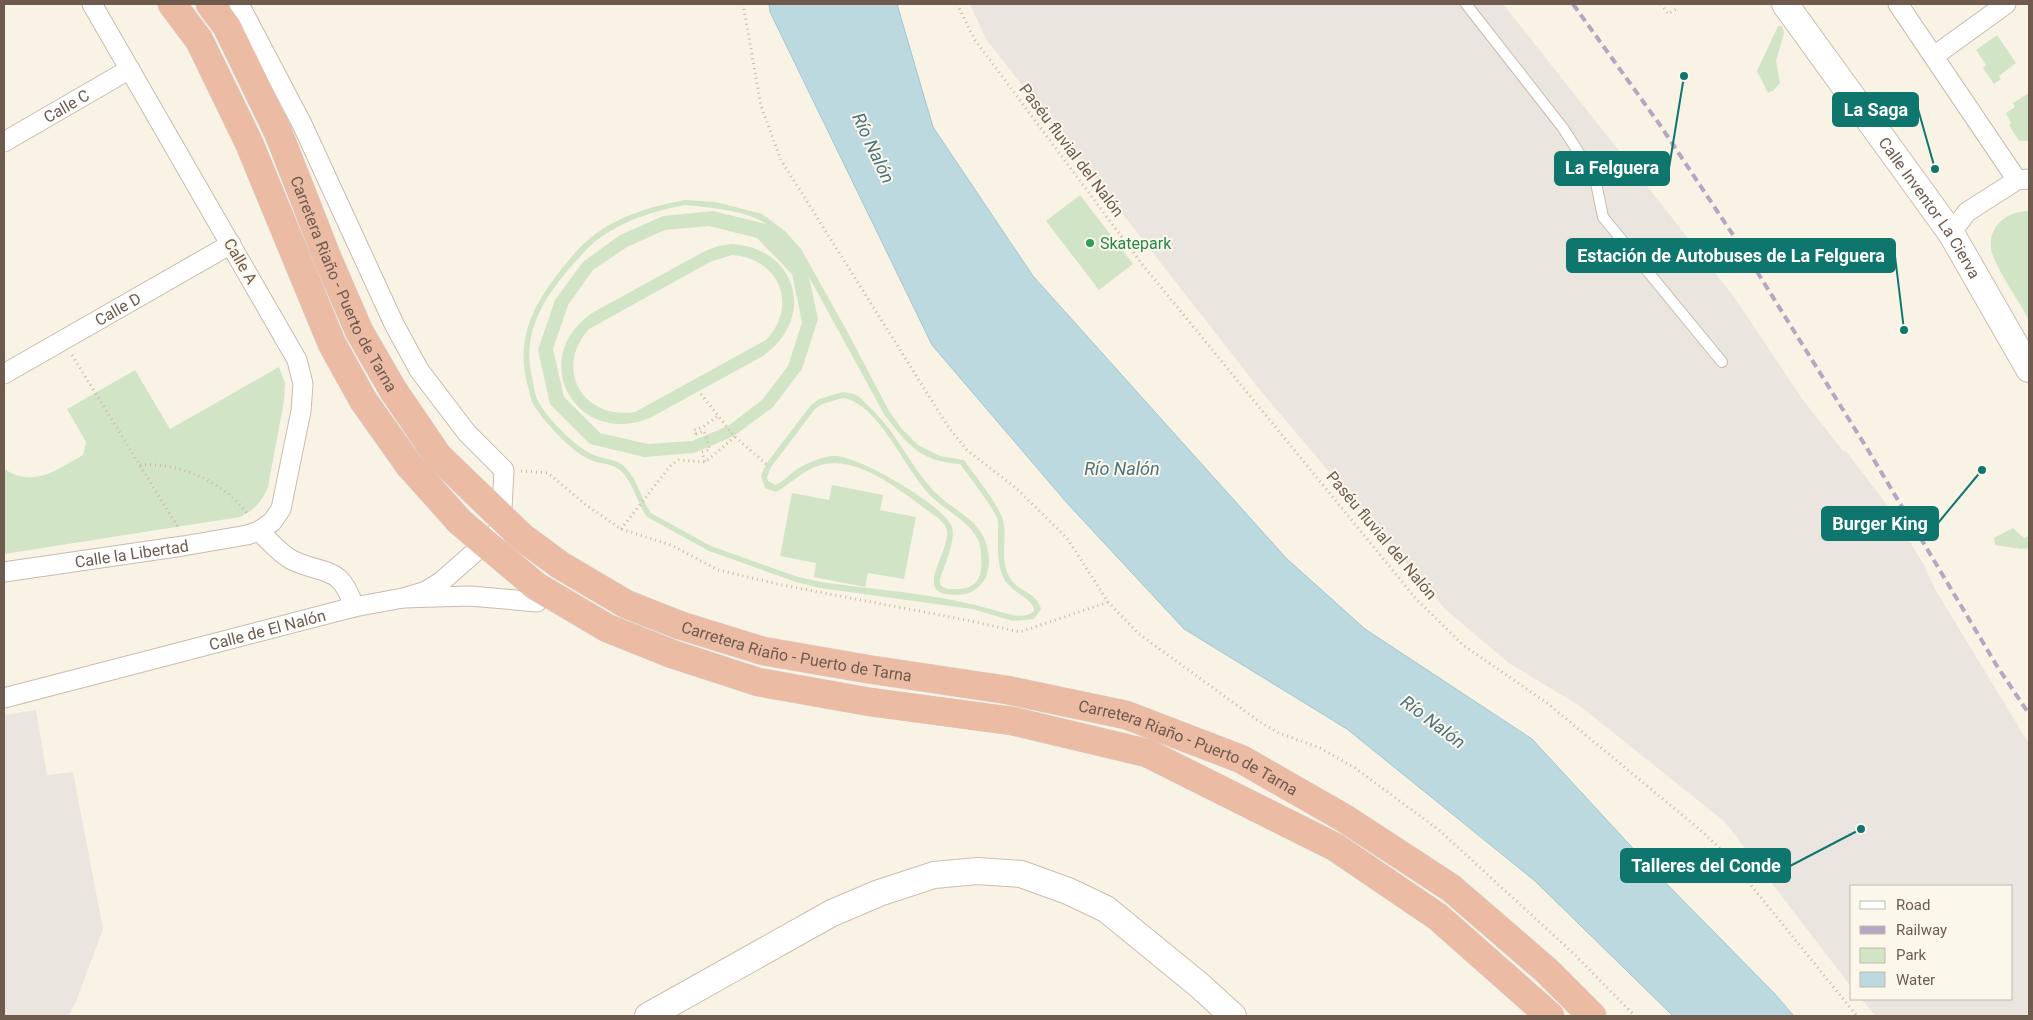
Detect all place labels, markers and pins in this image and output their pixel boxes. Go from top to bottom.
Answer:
callout: La Saga [1833,93,1918,126]
callout: La Felguera [1555,152,1669,185]
place label: Skatepark [1100,234,1172,253]
marker: Skatepark [1084,237,1096,249]
callout: Estación de Autobuses de La Felguera [1567,239,1895,272]
callout: Burger King [1822,507,1938,540]
callout: Talleres del Conde [1621,849,1790,882]

